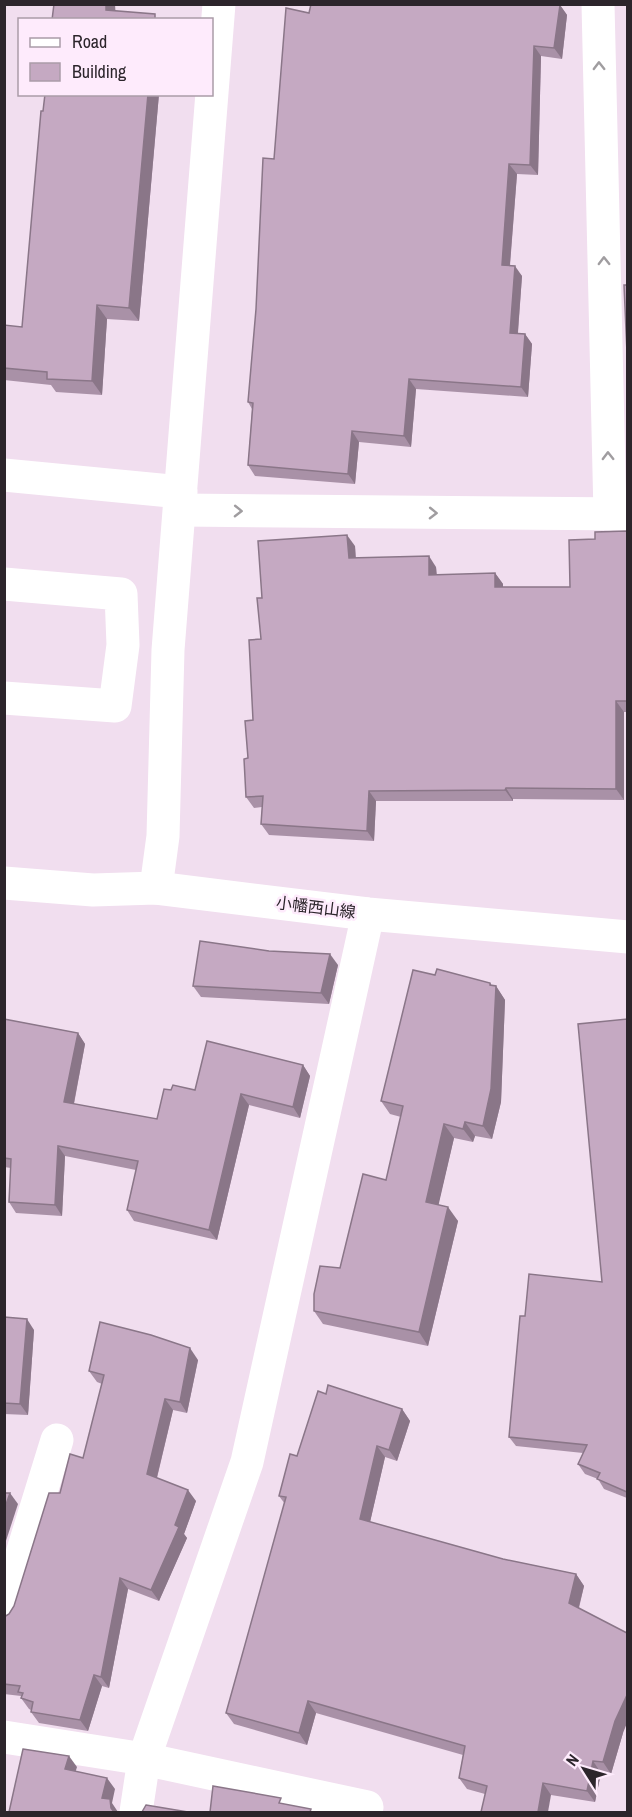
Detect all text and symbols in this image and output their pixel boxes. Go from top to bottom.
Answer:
legend [18,18,213,96]
text: Road [72,29,107,54]
text: Building [72,59,127,84]
one-way arrow [593,62,605,71]
one-way arrow [598,256,610,265]
one-way arrow [602,451,615,460]
one-way arrow [234,505,243,517]
one-way arrow [429,507,438,519]
street label: 小幡西山線 [275,891,357,923]
north arrow [554,1739,614,1799]
text: N [560,1750,584,1770]

